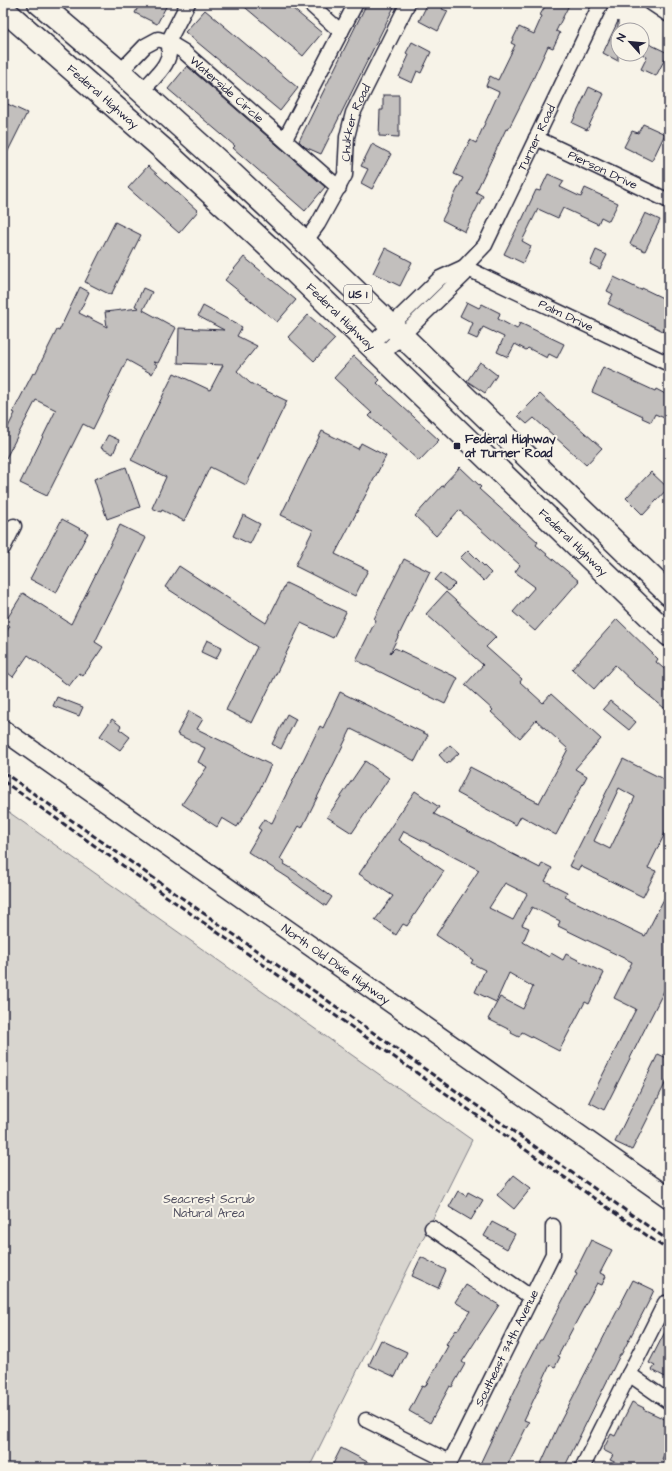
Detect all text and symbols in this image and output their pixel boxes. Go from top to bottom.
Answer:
north arrow [610,22,650,62]
text: N [613,31,630,44]
street label: Waterside Circle [186,53,268,127]
street label: Federal Highway [63,61,143,134]
street label: Chukker Road [338,81,375,162]
street label: Turner Road [514,102,560,174]
street label: Pierson Drive [565,146,641,194]
street label: Federal Highway [302,279,379,356]
road number: US 1 [344,285,372,303]
street label: Palm Drive [536,296,597,336]
place label: Federal Highway at Turner Road [464,431,556,462]
marker: Federal Highway at Turner Road [452,441,462,451]
street label: Federal Highway [535,505,612,581]
street label: North Old Dixie Highway [278,920,394,1010]
park label: Seacrest Scrub Natural Area [163,1191,255,1222]
street label: Southeast 34th Avenue [471,1286,543,1410]

